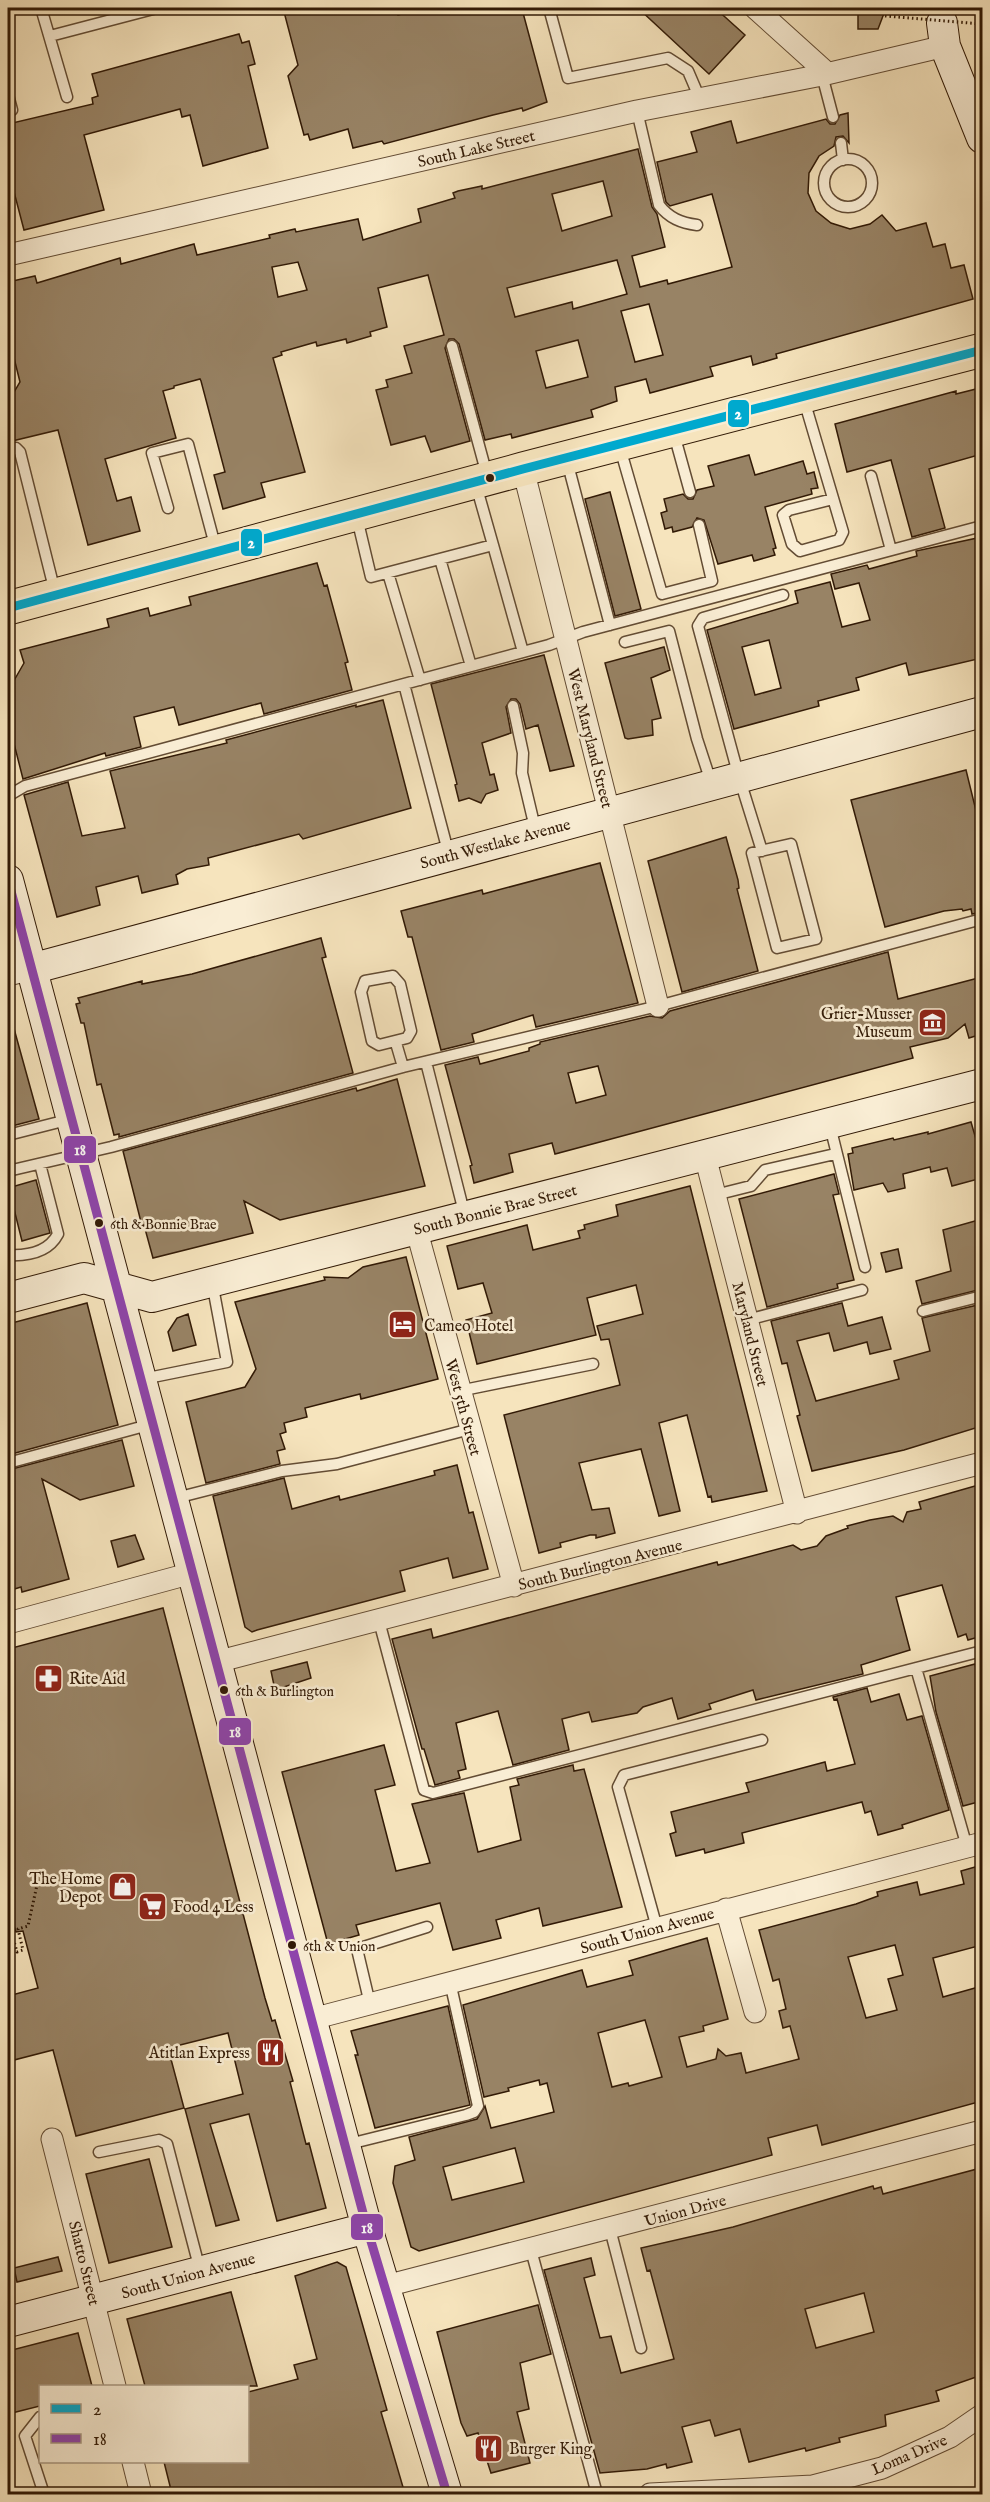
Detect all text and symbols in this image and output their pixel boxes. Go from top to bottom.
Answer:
street label: South Lake Street [416,127,538,173]
line badge: 2 [727,399,750,428]
text: 2 [734,405,742,425]
unlabelled marker [484,472,496,484]
line badge: 2 [240,528,263,557]
text: 2 [247,534,255,554]
street label: West Maryland Street [562,666,616,811]
street label: South Westlake Avenue [418,815,573,875]
place label: Grier-Musser Museum [821,1005,912,1043]
museum icon: Grier-Musser Museum [917,1006,949,1038]
line badge: 18 [63,1135,97,1164]
text: 18 [74,1141,86,1161]
street label: South Bonnie Brae Street [412,1181,580,1241]
place label: 6th & Bonnie Brae [110,1216,217,1234]
marker: 6th & Bonnie Brae [93,1217,105,1229]
street label: Maryland Street [726,1280,772,1389]
hotel icon: Cameo Hotel [387,1309,419,1341]
place label: Cameo Hotel [424,1317,514,1337]
street label: West 5th Street [440,1357,485,1459]
street label: South Burlington Avenue [516,1536,684,1596]
pharmacy icon: Rite Aid [32,1662,64,1694]
place label: Rite Aid [69,1670,126,1690]
place label: 6th & Burlington [235,1683,334,1701]
marker: 6th & Burlington [218,1684,230,1696]
line badge: 18 [218,1717,252,1746]
text: 18 [229,1723,241,1743]
place label: The Home Depot [29,1870,103,1908]
shop icon: The Home Depot [107,1871,139,1903]
supermarket icon: Food 4 Less [136,1890,168,1922]
place label: Food 4 Less [173,1898,254,1918]
street label: South Union Avenue [578,1904,717,1959]
place label: 6th & Union [303,1938,376,1956]
marker: 6th & Union [286,1939,298,1951]
restaurant icon: Atitlan Express [255,2036,287,2068]
place label: Atitlan Express [148,2044,250,2064]
street label: Union Drive [642,2191,729,2232]
line badge: 18 [350,2213,384,2241]
street label: Shatto Street [63,2219,103,2308]
text: 18 [361,2219,373,2239]
street label: South Union Avenue [119,2249,258,2304]
legend [39,2385,249,2463]
text: 2 [93,2399,101,2422]
text: 18 [93,2429,107,2452]
street label: Loma Drive [869,2431,951,2481]
restaurant icon: Burger King [472,2432,504,2464]
place label: Burger King [509,2440,593,2460]

